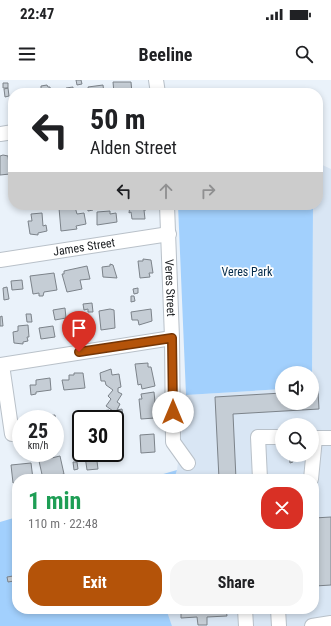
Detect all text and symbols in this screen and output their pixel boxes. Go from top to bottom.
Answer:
text: 22:47 [20,5,54,23]
icon: menu [16,43,38,65]
icon: search [293,43,315,65]
text: Beeline [139,44,192,65]
text: 50 m [90,103,146,136]
icon: left [24,104,76,156]
text: Alden Street [90,137,177,158]
icon: left [113,180,135,202]
icon: ahead [155,180,177,202]
icon: right [197,180,219,202]
street label: James Street [52,235,116,259]
street label: Veres Street [162,259,178,317]
park label: Veres Park [222,265,273,279]
pin [62,311,96,352]
icon: arrive [68,317,90,339]
map controls [275,366,319,462]
button: sound [275,366,319,410]
position arrow [152,391,194,433]
speed limit sign: 30 [72,410,124,462]
button: search [275,418,319,462]
text: 25 [28,419,48,443]
text: km/h [28,440,48,451]
text: 1 min [28,487,81,515]
button: close [261,487,303,529]
text: 110 m · 22:48 [28,516,98,531]
button: Exit [28,560,162,606]
button: Share [170,560,303,606]

